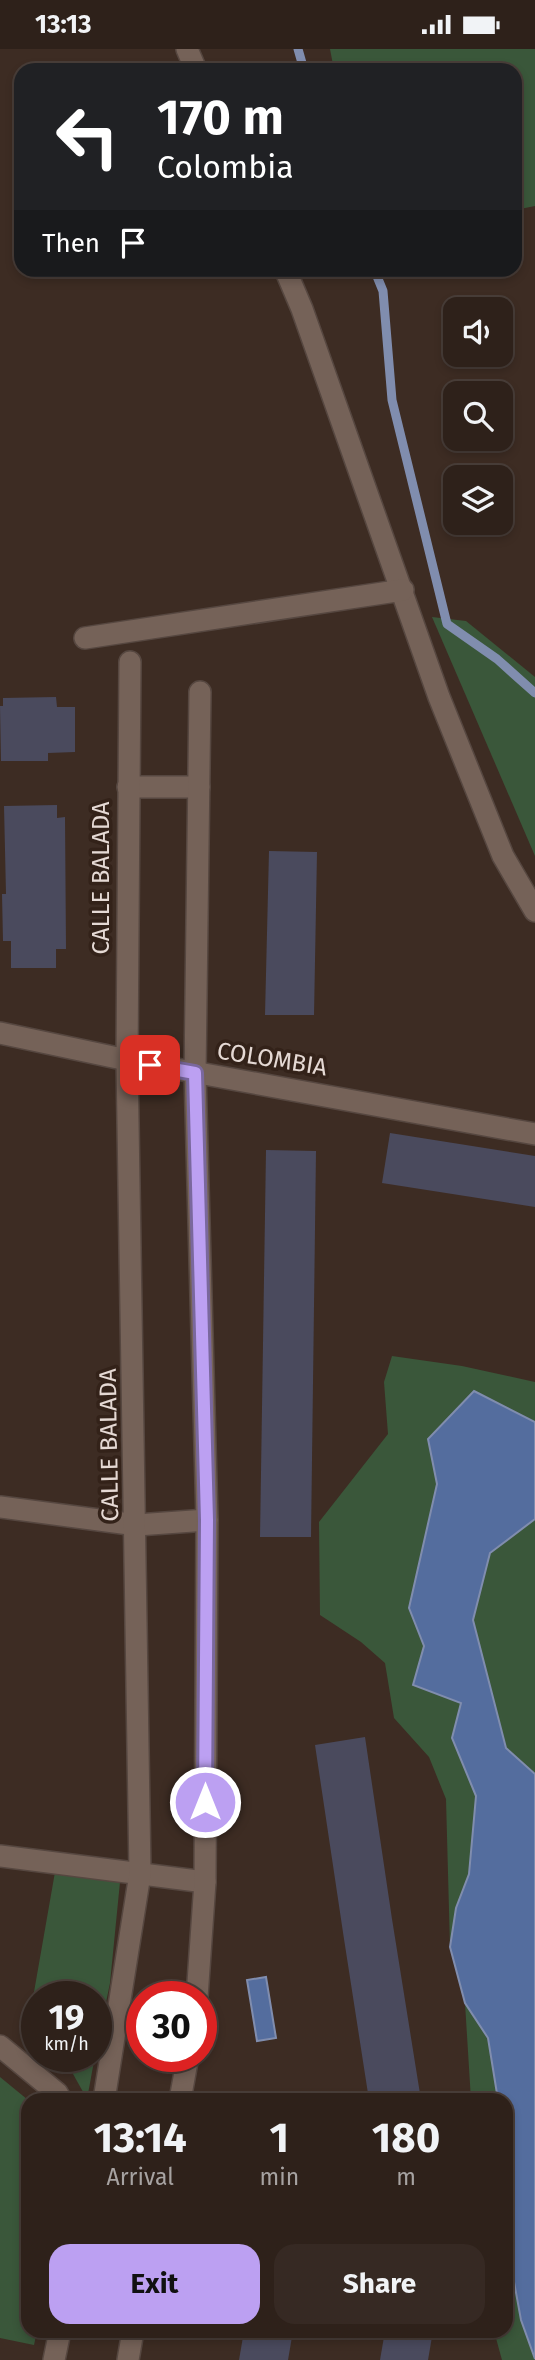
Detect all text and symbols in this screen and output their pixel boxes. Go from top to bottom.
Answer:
text: 13:13 [35,9,92,40]
text: 170 m [157,88,284,147]
icon: left [42,91,133,182]
text: Colombia [157,148,294,186]
icon: arrive [114,224,152,262]
text: Then [42,228,100,259]
map controls [443,297,513,535]
button: sound [443,297,513,367]
button: search [443,381,513,451]
button: layers [443,465,513,535]
street label: CALLE BALADA [87,801,115,955]
pin [120,1035,180,1095]
street label: COLOMBIA [215,1036,329,1082]
icon: arrive [131,1046,169,1084]
street label: CALLE BALADA [94,1368,124,1522]
position arrow [168,1765,242,1839]
speed limit sign: 30 [126,1981,217,2072]
text: 19 [49,1996,84,2038]
text: km/h [44,2033,89,2055]
text: 13:14 [94,2113,187,2163]
text: 1 [270,2113,289,2163]
text: 180 [372,2113,440,2163]
text: Arrival [107,2163,174,2191]
text: min [260,2163,299,2191]
text: m [396,2163,416,2191]
button: Exit [49,2244,260,2324]
button: Share [274,2244,485,2324]

